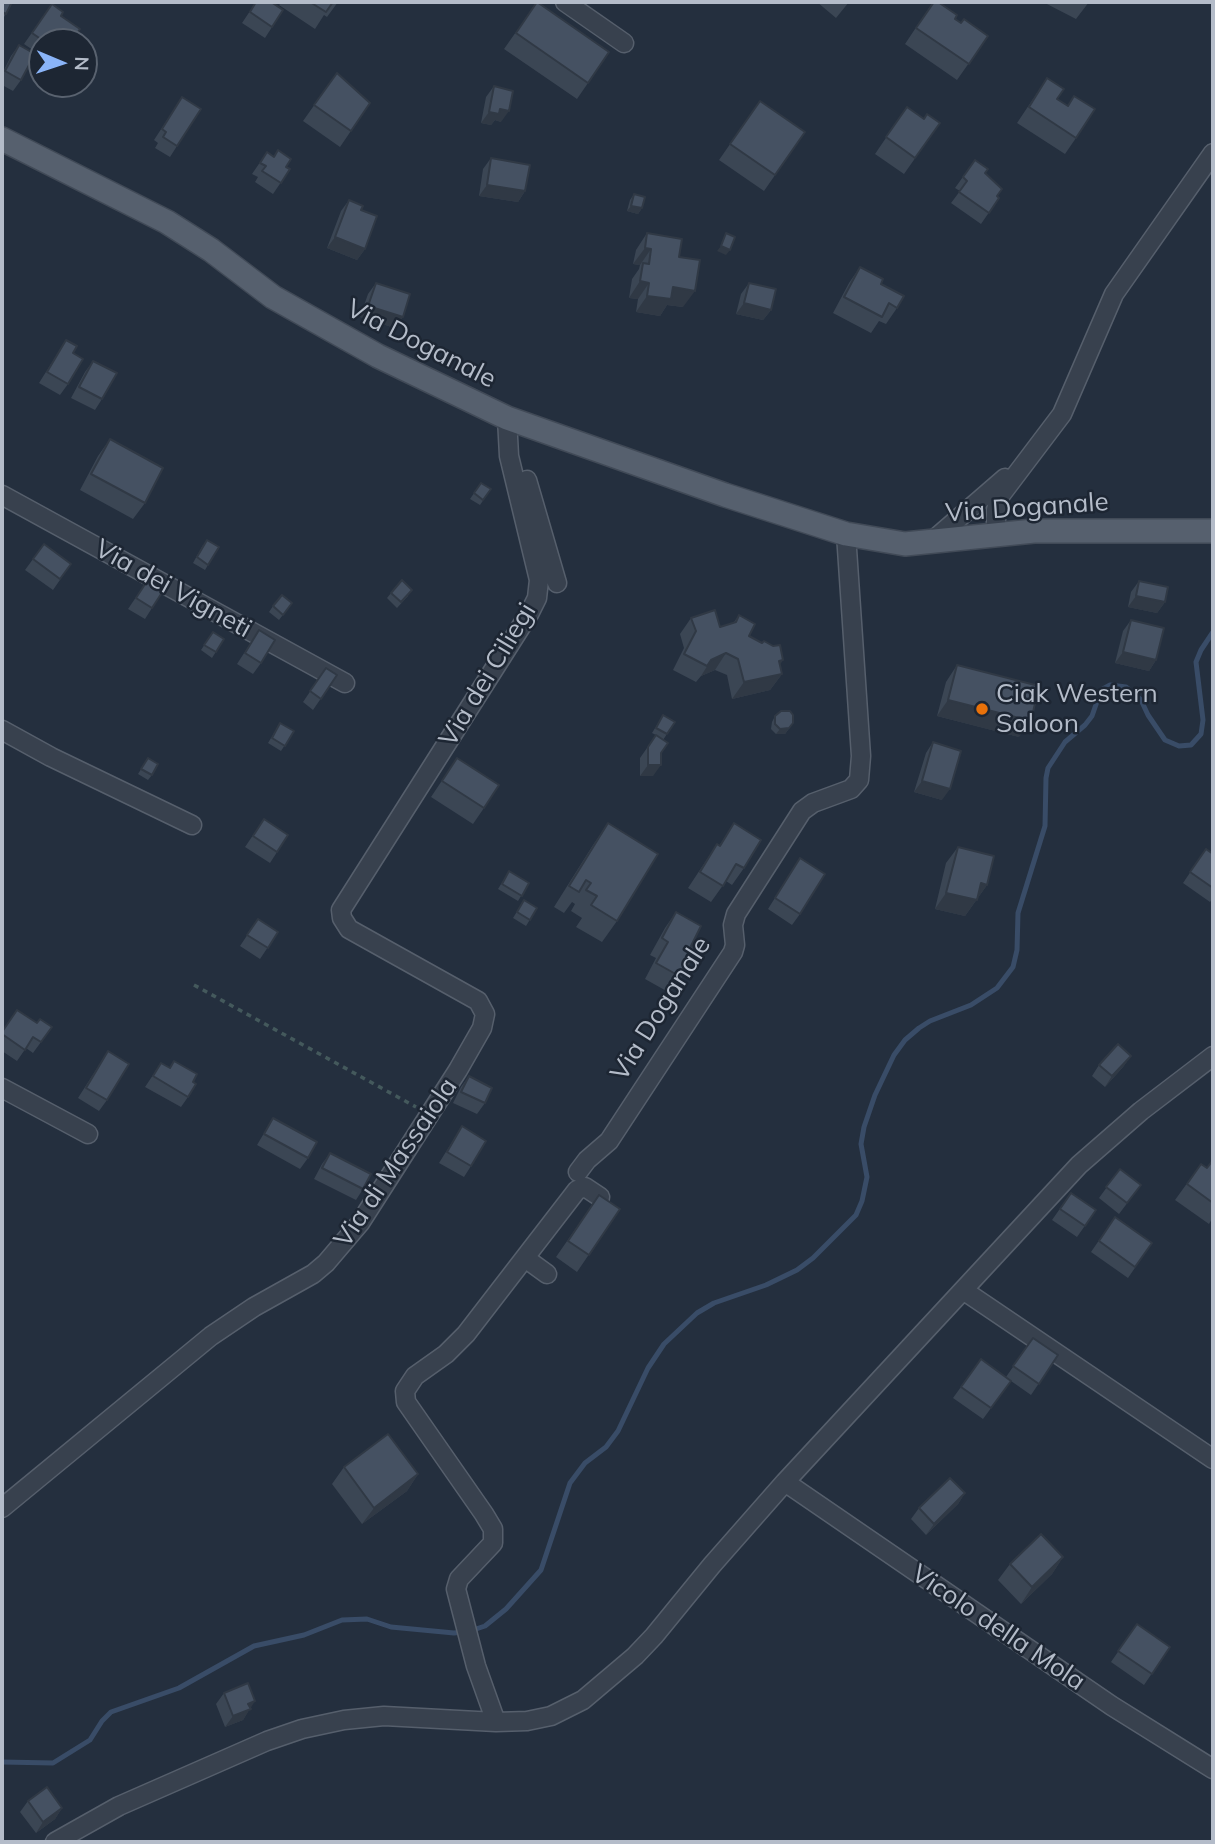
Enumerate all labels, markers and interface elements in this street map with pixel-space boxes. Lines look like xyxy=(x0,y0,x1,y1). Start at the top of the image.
north arrow xyxy=(28,28,98,98)
text: N xyxy=(70,56,94,71)
street label: Via Doganale xyxy=(341,293,501,395)
street label: Via Doganale xyxy=(944,487,1110,529)
street label: Via dei Vigneti xyxy=(89,533,257,645)
street label: Via dei Ciliegi xyxy=(433,598,543,752)
place label: Ciak Western Saloon xyxy=(996,678,1158,740)
marker: Ciak Western Saloon xyxy=(974,701,990,717)
street label: Via Doganale xyxy=(604,931,718,1087)
street label: Via di Massaiola xyxy=(328,1072,464,1254)
street label: Vicolo della Mola xyxy=(905,1558,1091,1698)

